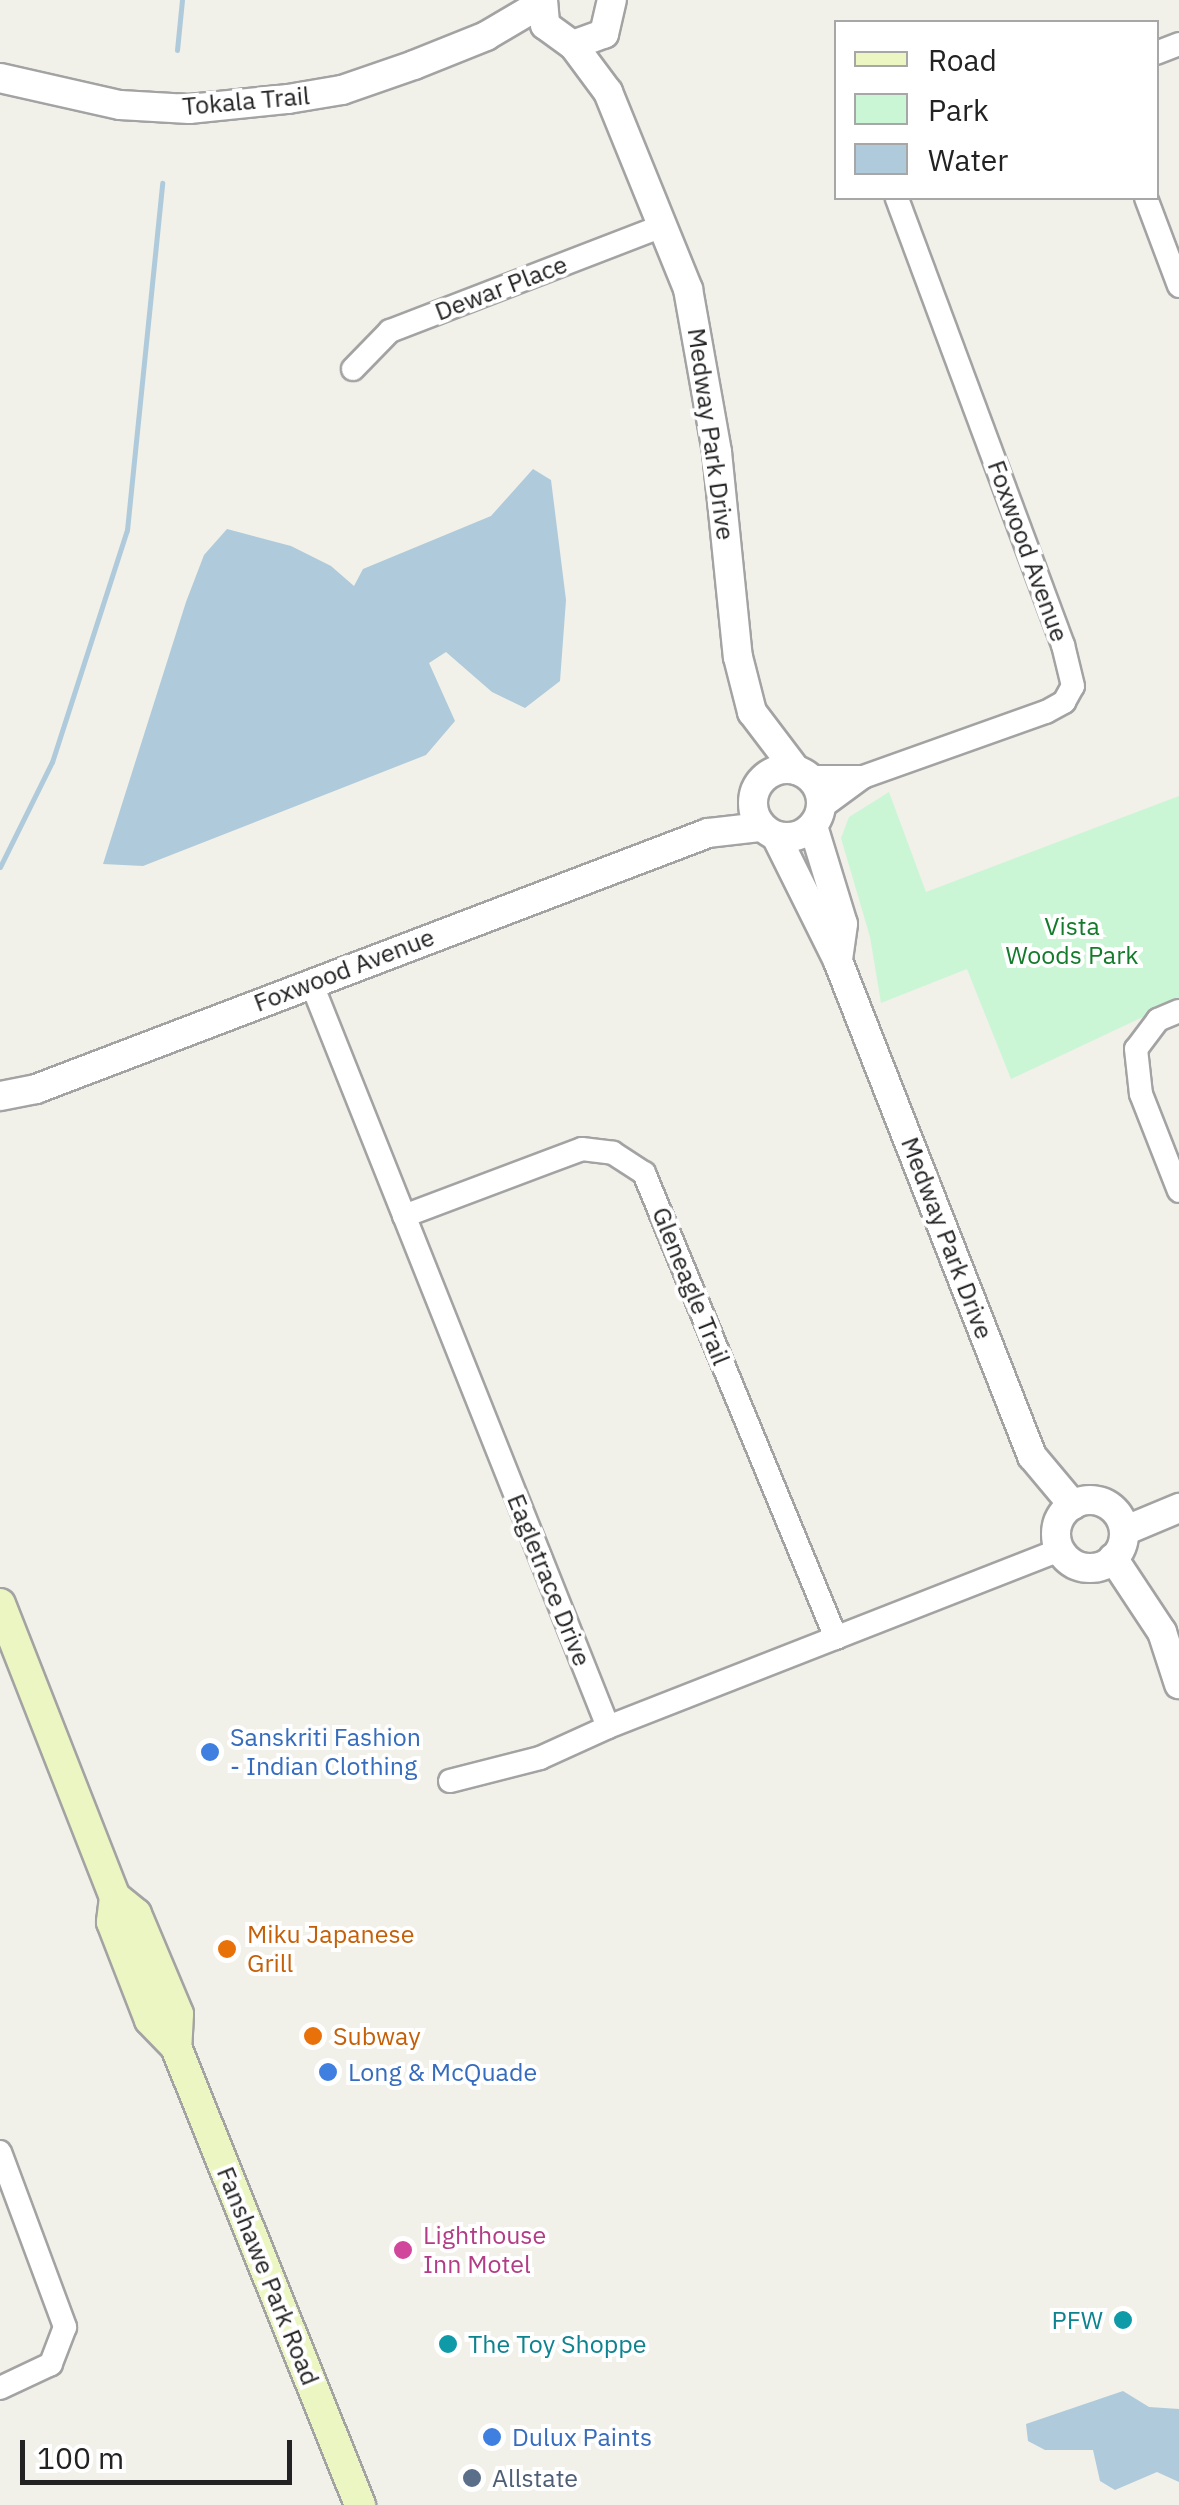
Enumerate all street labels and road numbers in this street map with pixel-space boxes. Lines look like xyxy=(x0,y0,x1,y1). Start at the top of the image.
street label: Tokala Trail xyxy=(181,80,311,122)
street label: Dewar Place xyxy=(431,249,571,327)
street label: Medway Park Drive xyxy=(681,326,741,542)
street label: Foxwood Avenue xyxy=(981,456,1075,646)
street label: Foxwood Avenue xyxy=(250,922,438,1018)
street label: Medway Park Drive xyxy=(895,1133,999,1343)
street label: Gleneagle Trail xyxy=(646,1203,736,1369)
street label: Eagletrace Drive xyxy=(501,1490,597,1670)
street label: Fanshawe Park Road xyxy=(210,2162,326,2390)

